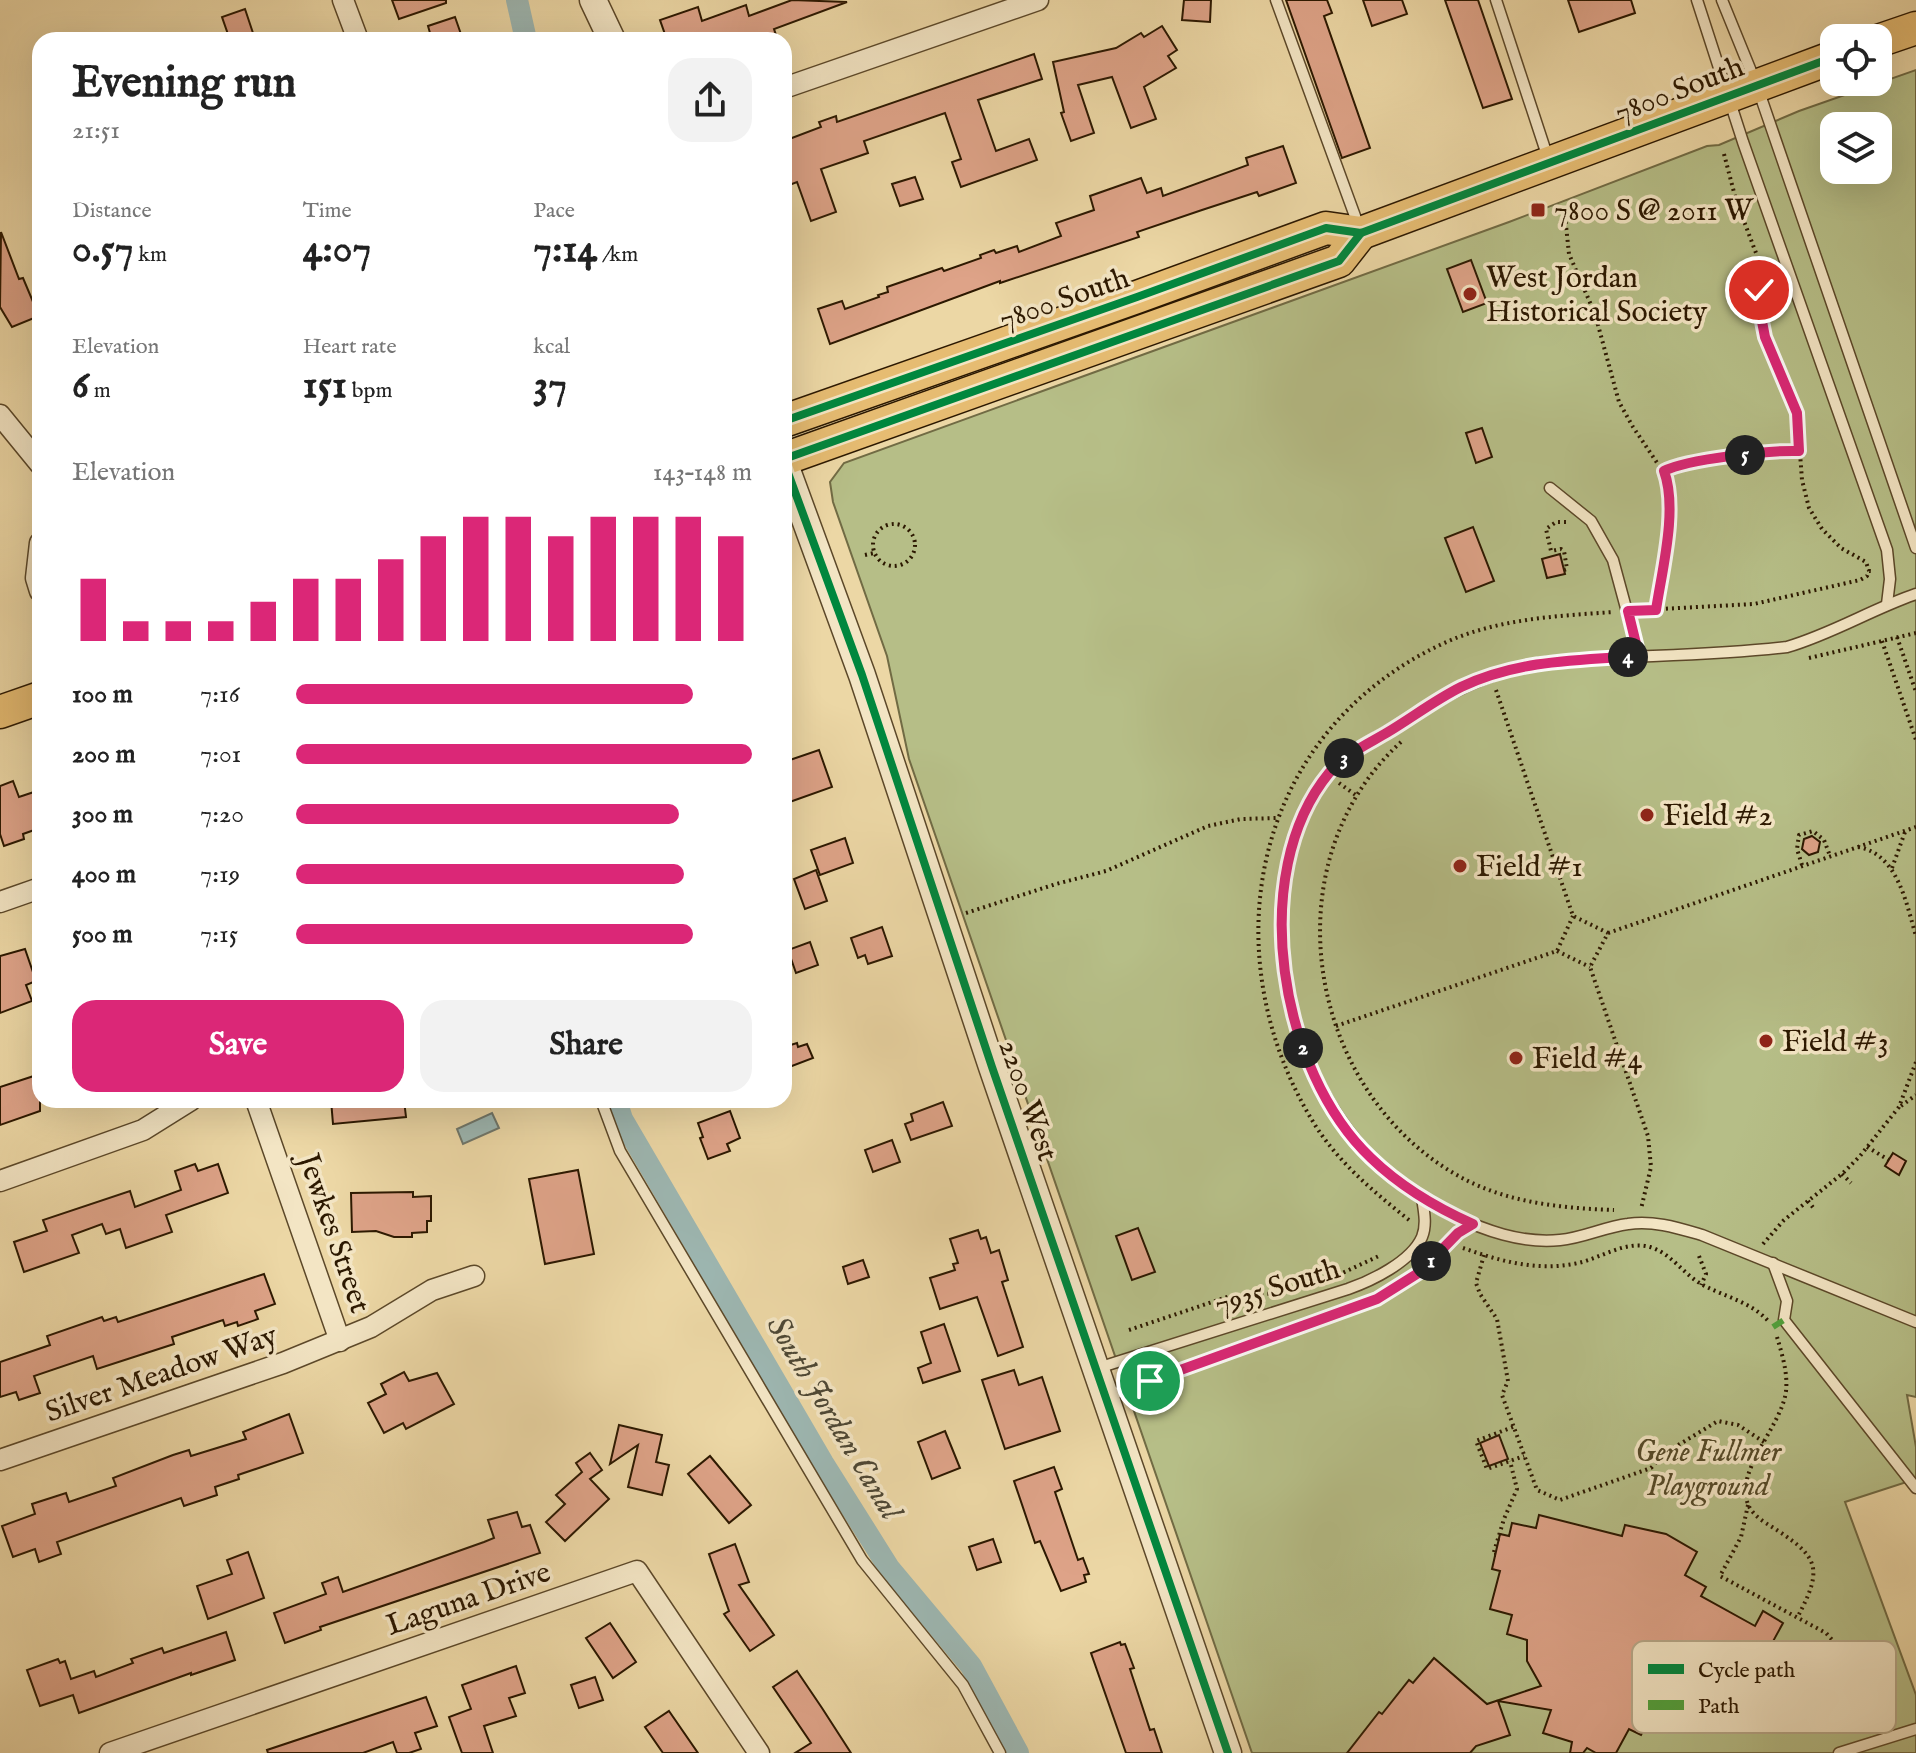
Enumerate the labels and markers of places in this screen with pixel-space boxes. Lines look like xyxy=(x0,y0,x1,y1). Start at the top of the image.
place label: 7800 S @ 2011 W xyxy=(1554,193,1754,231)
marker: 7800 S @ 2011 W xyxy=(1529,201,1547,219)
pin xyxy=(1725,256,1793,324)
place label: West Jordan Historical Society xyxy=(1486,260,1708,332)
marker: West Jordan Historical Society xyxy=(1461,285,1479,303)
pin: 5 xyxy=(1725,435,1765,475)
pin: 4 xyxy=(1608,637,1648,677)
pin: 3 xyxy=(1324,738,1364,778)
place label: Field #2 xyxy=(1663,798,1773,836)
marker: Field #2 xyxy=(1638,806,1656,824)
place label: Field #1 xyxy=(1476,849,1583,887)
marker: Field #1 xyxy=(1451,857,1469,875)
place label: Field #3 xyxy=(1782,1024,1889,1062)
pin: 2 xyxy=(1283,1028,1323,1068)
marker: Field #3 xyxy=(1757,1032,1775,1050)
place label: Field #4 xyxy=(1532,1041,1642,1079)
marker: Field #4 xyxy=(1507,1049,1525,1067)
pin: 1 xyxy=(1411,1241,1451,1281)
pin xyxy=(1116,1347,1184,1415)

